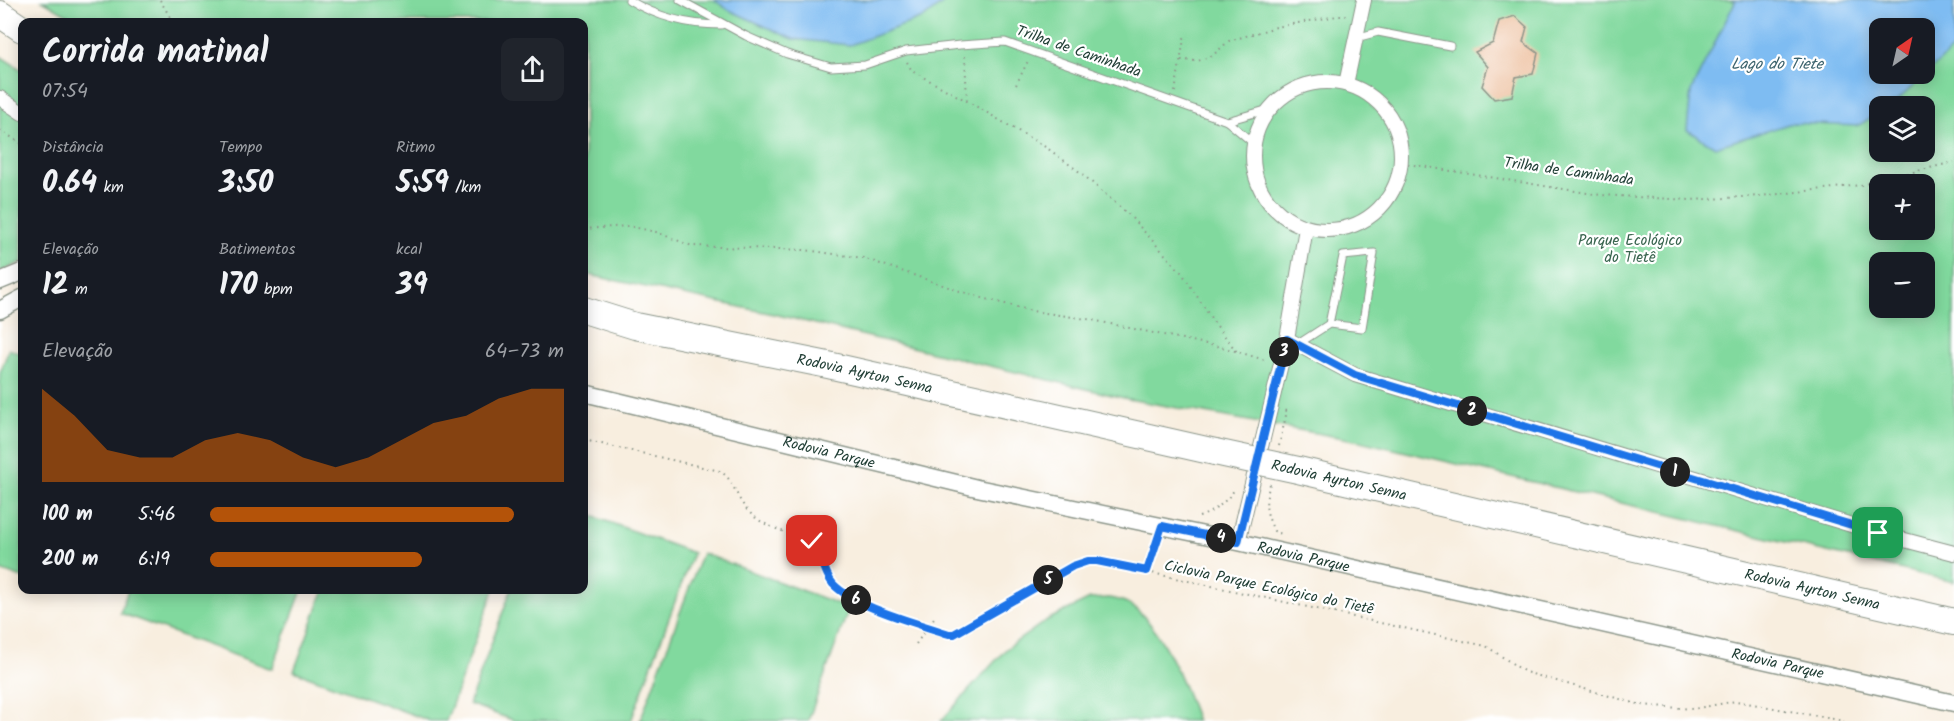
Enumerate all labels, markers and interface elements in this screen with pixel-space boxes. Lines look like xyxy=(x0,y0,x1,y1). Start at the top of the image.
north arrow xyxy=(1869,18,1935,84)
map controls xyxy=(1869,18,1935,318)
street label: Trilha de Caminhada xyxy=(1013,19,1144,85)
text: Corrida matinal xyxy=(42,27,268,80)
button: share xyxy=(501,38,564,101)
water label: Lago do Tiete xyxy=(1731,52,1825,77)
text: 07:54 xyxy=(42,76,88,108)
button: layers xyxy=(1869,96,1935,162)
text: Distância xyxy=(42,135,104,160)
text: Tempo xyxy=(219,135,262,160)
text: Ritmo xyxy=(396,135,435,160)
street label: Trilha de Caminhada xyxy=(1502,151,1635,193)
text: 0.64 xyxy=(42,160,97,208)
text: 3:50 xyxy=(219,160,273,208)
text: 5:59 xyxy=(396,160,449,208)
button: + xyxy=(1869,174,1935,240)
text: km xyxy=(97,175,124,200)
text: /km xyxy=(449,175,481,200)
park label: Parque Ecológico do Tietê xyxy=(1578,229,1682,270)
text: Elevação xyxy=(42,237,99,262)
text: Batimentos xyxy=(219,237,295,262)
text: kcal xyxy=(396,237,422,262)
button: − xyxy=(1869,252,1935,318)
text: 12 xyxy=(42,262,69,310)
text: 170 xyxy=(219,262,258,310)
text: 39 xyxy=(396,262,428,310)
text: m xyxy=(69,277,88,302)
text: bpm xyxy=(258,277,293,302)
text: Elevação xyxy=(42,336,113,368)
text: 64–73 m xyxy=(485,336,564,368)
pin: 3 xyxy=(1269,337,1299,367)
text: 3 xyxy=(1280,339,1288,364)
street label: Rodovia Ayrton Senna xyxy=(795,348,935,401)
pin: 2 xyxy=(1457,396,1487,426)
text: 2 xyxy=(1467,398,1477,423)
street label: Rodovia Parque xyxy=(780,430,878,476)
street label: Rodovia Ayrton Senna xyxy=(1269,454,1409,508)
pin: 1 xyxy=(1660,457,1690,487)
text: 1 xyxy=(1673,459,1677,484)
text: 100 m xyxy=(42,499,93,531)
text: 5:46 xyxy=(138,499,176,531)
pin xyxy=(1852,507,1903,558)
pin xyxy=(786,515,837,566)
icon: arrive xyxy=(1861,516,1894,549)
pin: 4 xyxy=(1206,523,1236,553)
icon: check xyxy=(795,524,828,557)
text: 4 xyxy=(1217,525,1225,550)
street label: Rodovia Parque xyxy=(1255,536,1352,580)
text: 200 m xyxy=(42,544,98,576)
text: 6:19 xyxy=(138,544,170,576)
street label: Ciclovia Parque Ecológico do Tietê xyxy=(1162,554,1376,622)
street label: Rodovia Ayrton Senna xyxy=(1742,563,1882,617)
pin: 5 xyxy=(1033,565,1063,595)
text: 5 xyxy=(1044,567,1052,592)
pin: 6 xyxy=(841,585,871,615)
text: 6 xyxy=(852,587,860,612)
street label: Rodovia Parque xyxy=(1729,642,1826,686)

